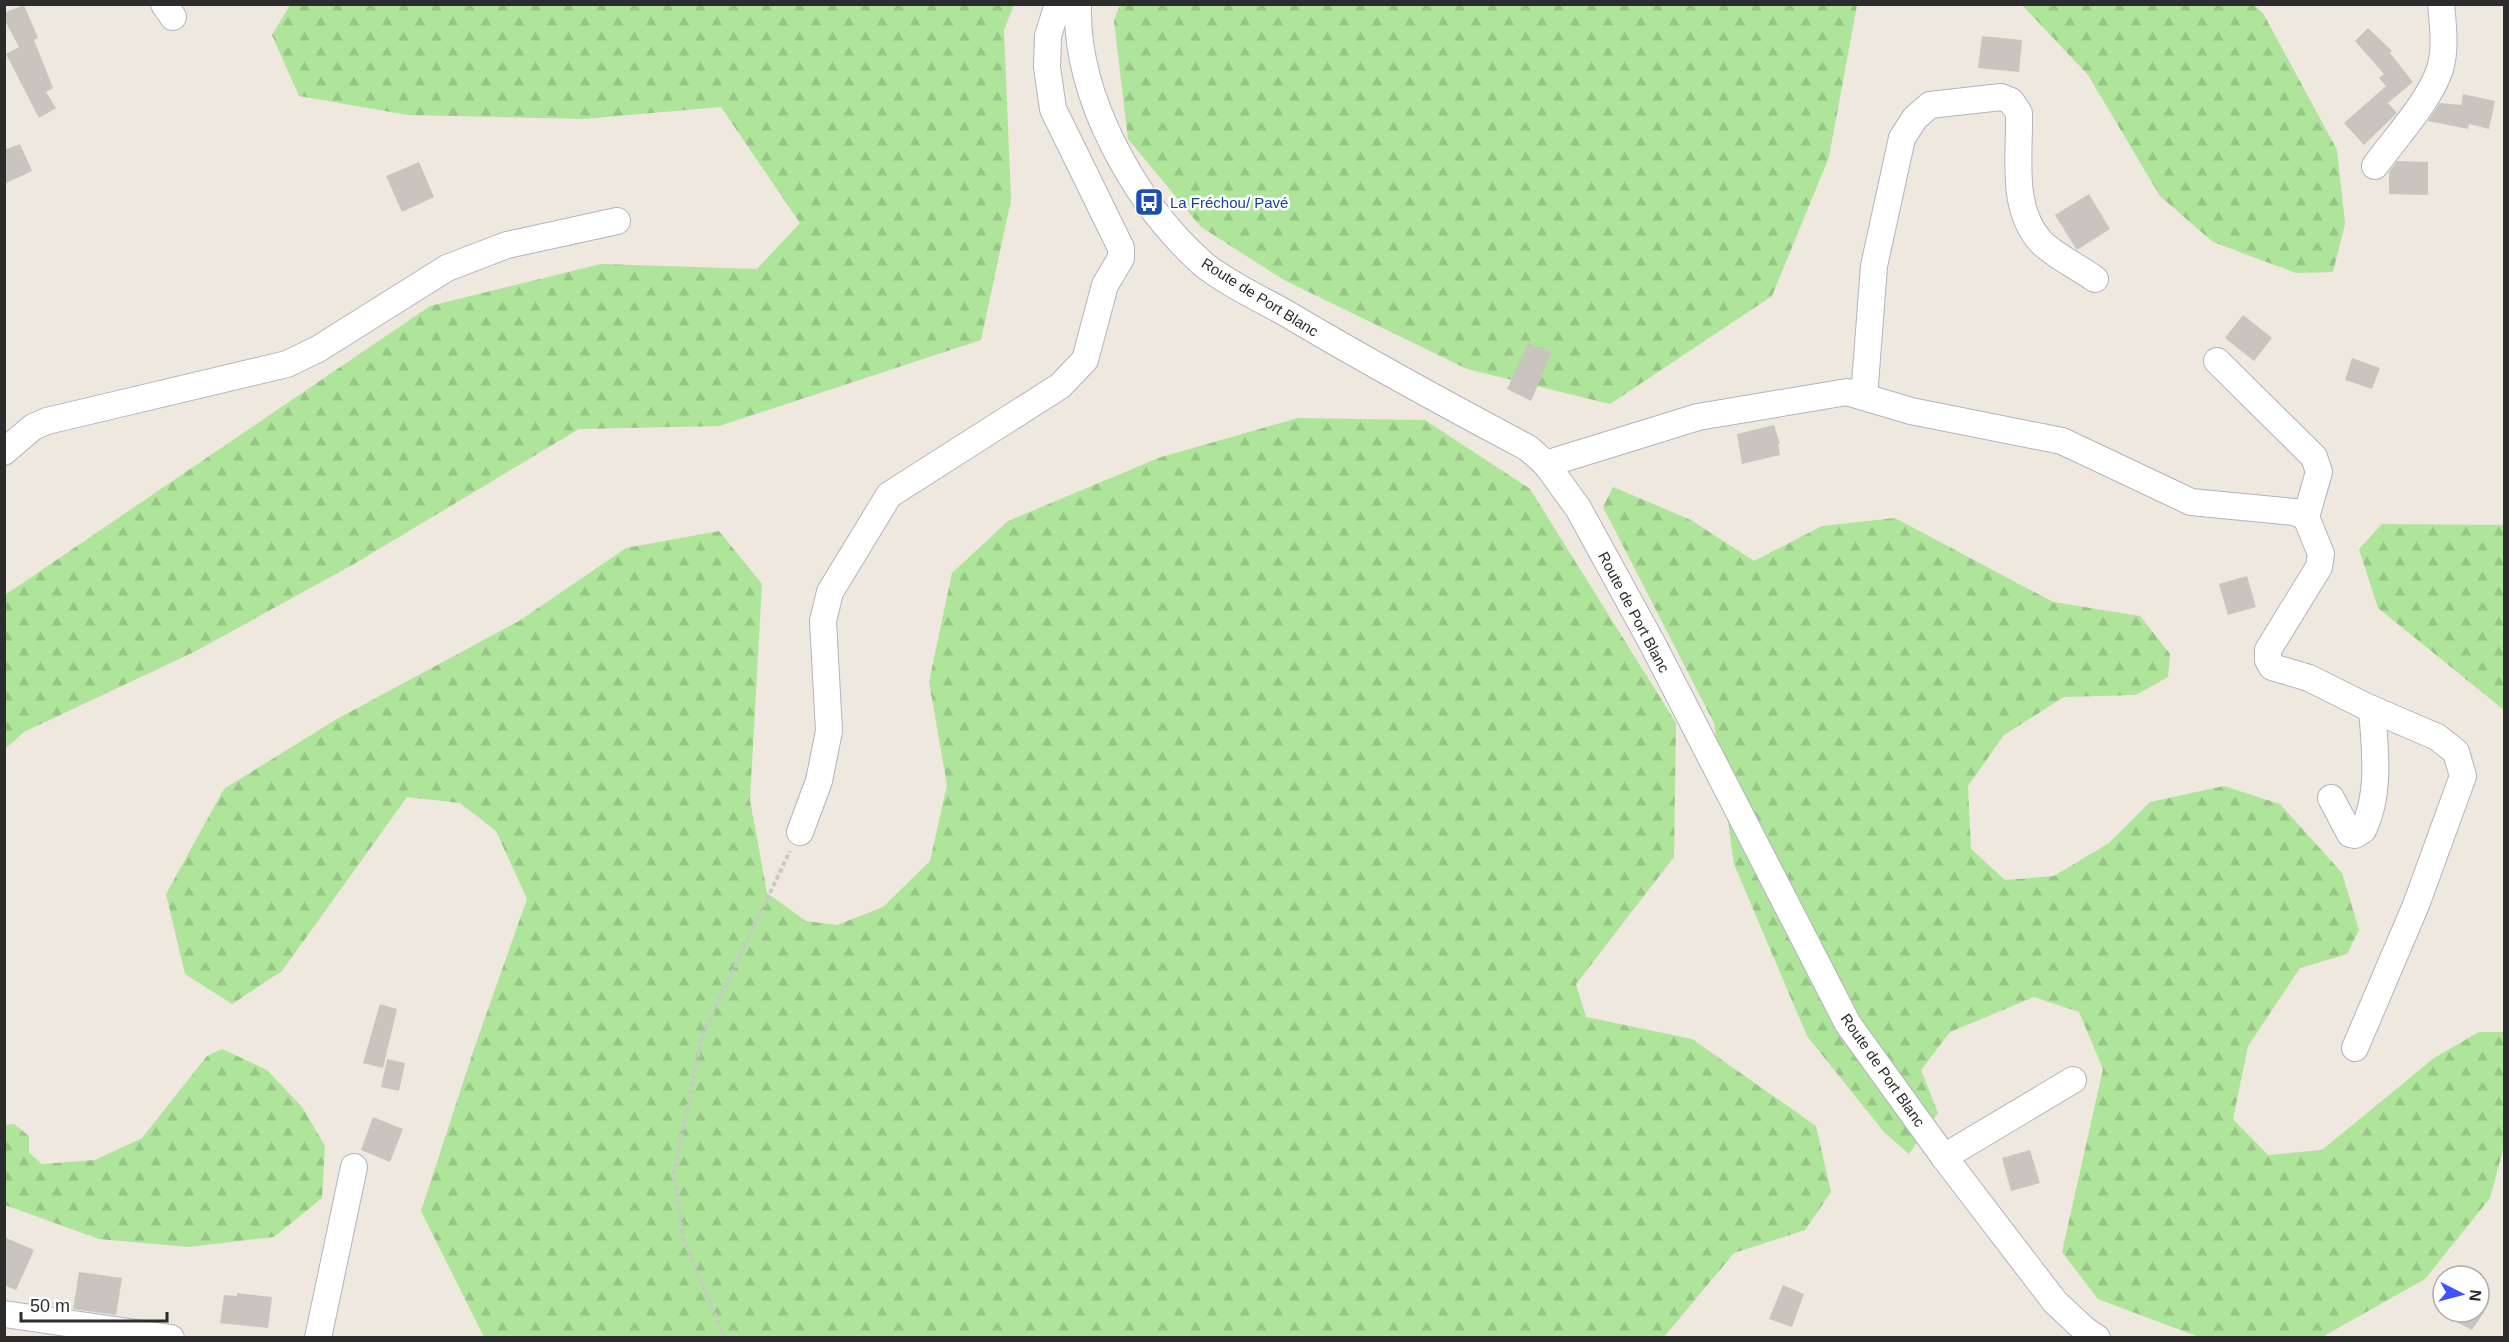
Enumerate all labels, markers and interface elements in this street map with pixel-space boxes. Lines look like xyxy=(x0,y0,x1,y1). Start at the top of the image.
bus stop icon: La Fréchou/ Pavé xyxy=(1133,186,1165,218)
place label: La Fréchou/ Pavé xyxy=(1170,194,1288,211)
street label: Route de Port Blanc xyxy=(1199,254,1322,340)
street label: Route de Port Blanc xyxy=(1595,549,1673,676)
street label: Route de Port Blanc xyxy=(1838,1010,1929,1130)
north arrow xyxy=(2431,1264,2491,1324)
scale bar xyxy=(21,1285,166,1323)
text: N xyxy=(2466,1289,2484,1302)
text: 50 m xyxy=(30,1296,70,1316)

